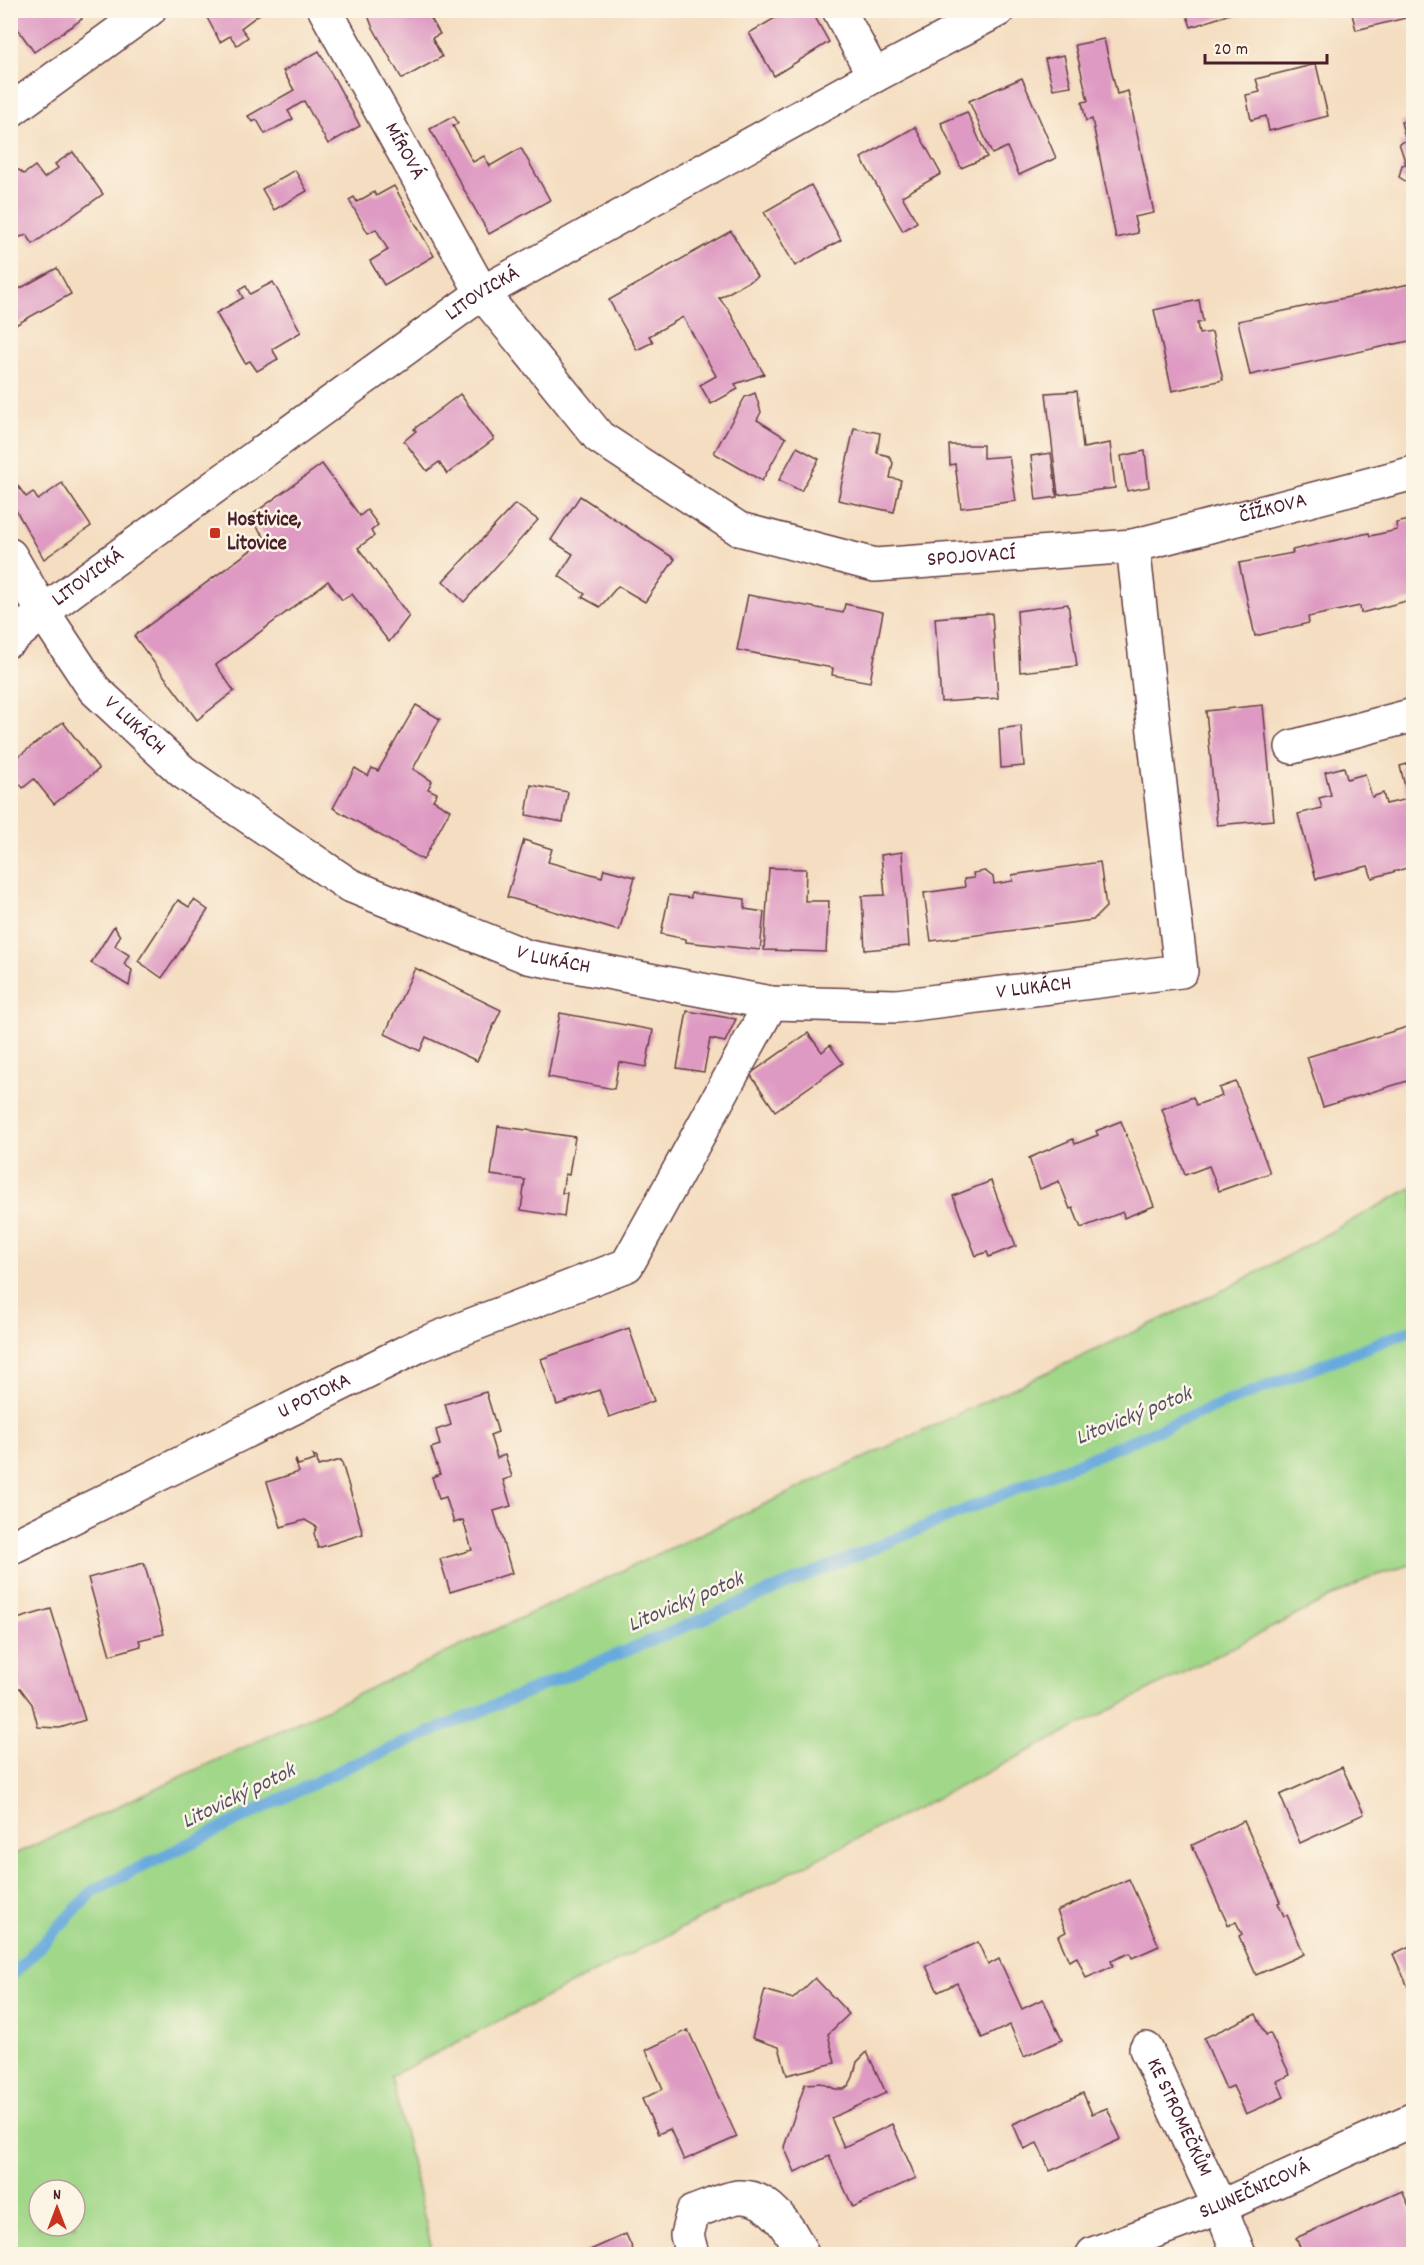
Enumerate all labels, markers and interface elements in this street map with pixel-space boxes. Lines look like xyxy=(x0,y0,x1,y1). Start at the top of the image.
scale bar xyxy=(1205,27,1326,65)
text: 20 m xyxy=(1214,38,1248,63)
street label: MÍROVÁ xyxy=(376,118,432,186)
street label: LITOVICKÁ xyxy=(440,260,526,330)
street label: ČÍŽKOVA xyxy=(1236,486,1310,533)
place label: Hostivice, Litovice xyxy=(227,506,302,560)
marker: Hostivice, Litovice xyxy=(208,526,222,540)
street label: SPOJOVACÍ xyxy=(926,540,1018,576)
street label: LITOVICKÁ xyxy=(46,542,131,615)
street label: V LUKÁCH xyxy=(96,690,172,763)
street label: V LUKÁCH xyxy=(511,938,593,983)
street label: V LUKÁCH xyxy=(995,970,1073,1009)
street label: U POTOKA xyxy=(273,1366,356,1428)
water label: Litovický potok xyxy=(1071,1379,1199,1454)
water label: Litovický potok xyxy=(623,1564,750,1641)
water label: Litovický potok xyxy=(177,1755,303,1838)
street label: KE STROMEČKŮM xyxy=(1138,2054,1219,2182)
street label: SLUNEČNICOVÁ xyxy=(1195,2153,1315,2228)
north arrow xyxy=(27,2178,87,2238)
text: N xyxy=(53,2184,61,2207)

